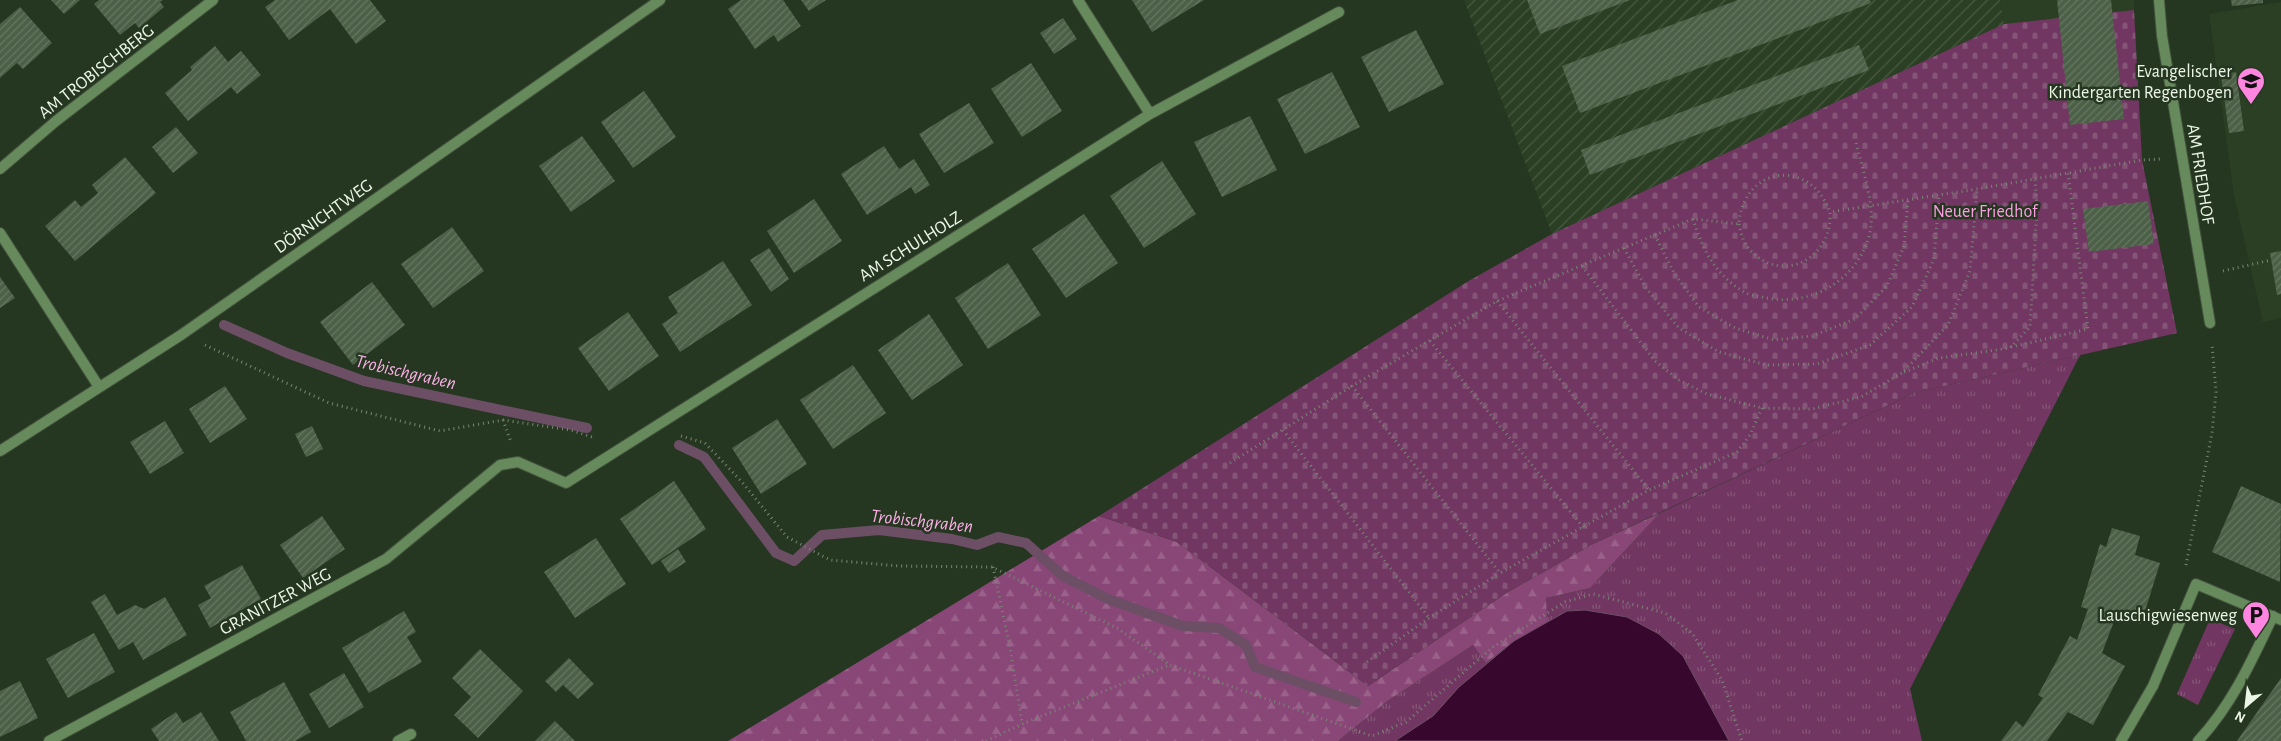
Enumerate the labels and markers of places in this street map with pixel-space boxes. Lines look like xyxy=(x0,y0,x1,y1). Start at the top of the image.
place label: Evangelischer Kindergarten Regenbogen xyxy=(2048,63,2232,102)
school or university icon: Evangelischer Kindergarten Regenbogen xyxy=(2236,66,2266,105)
parking icon: Lauschigwiesenweg xyxy=(2241,600,2271,639)
place label: Lauschigwiesenweg xyxy=(2098,607,2237,625)

